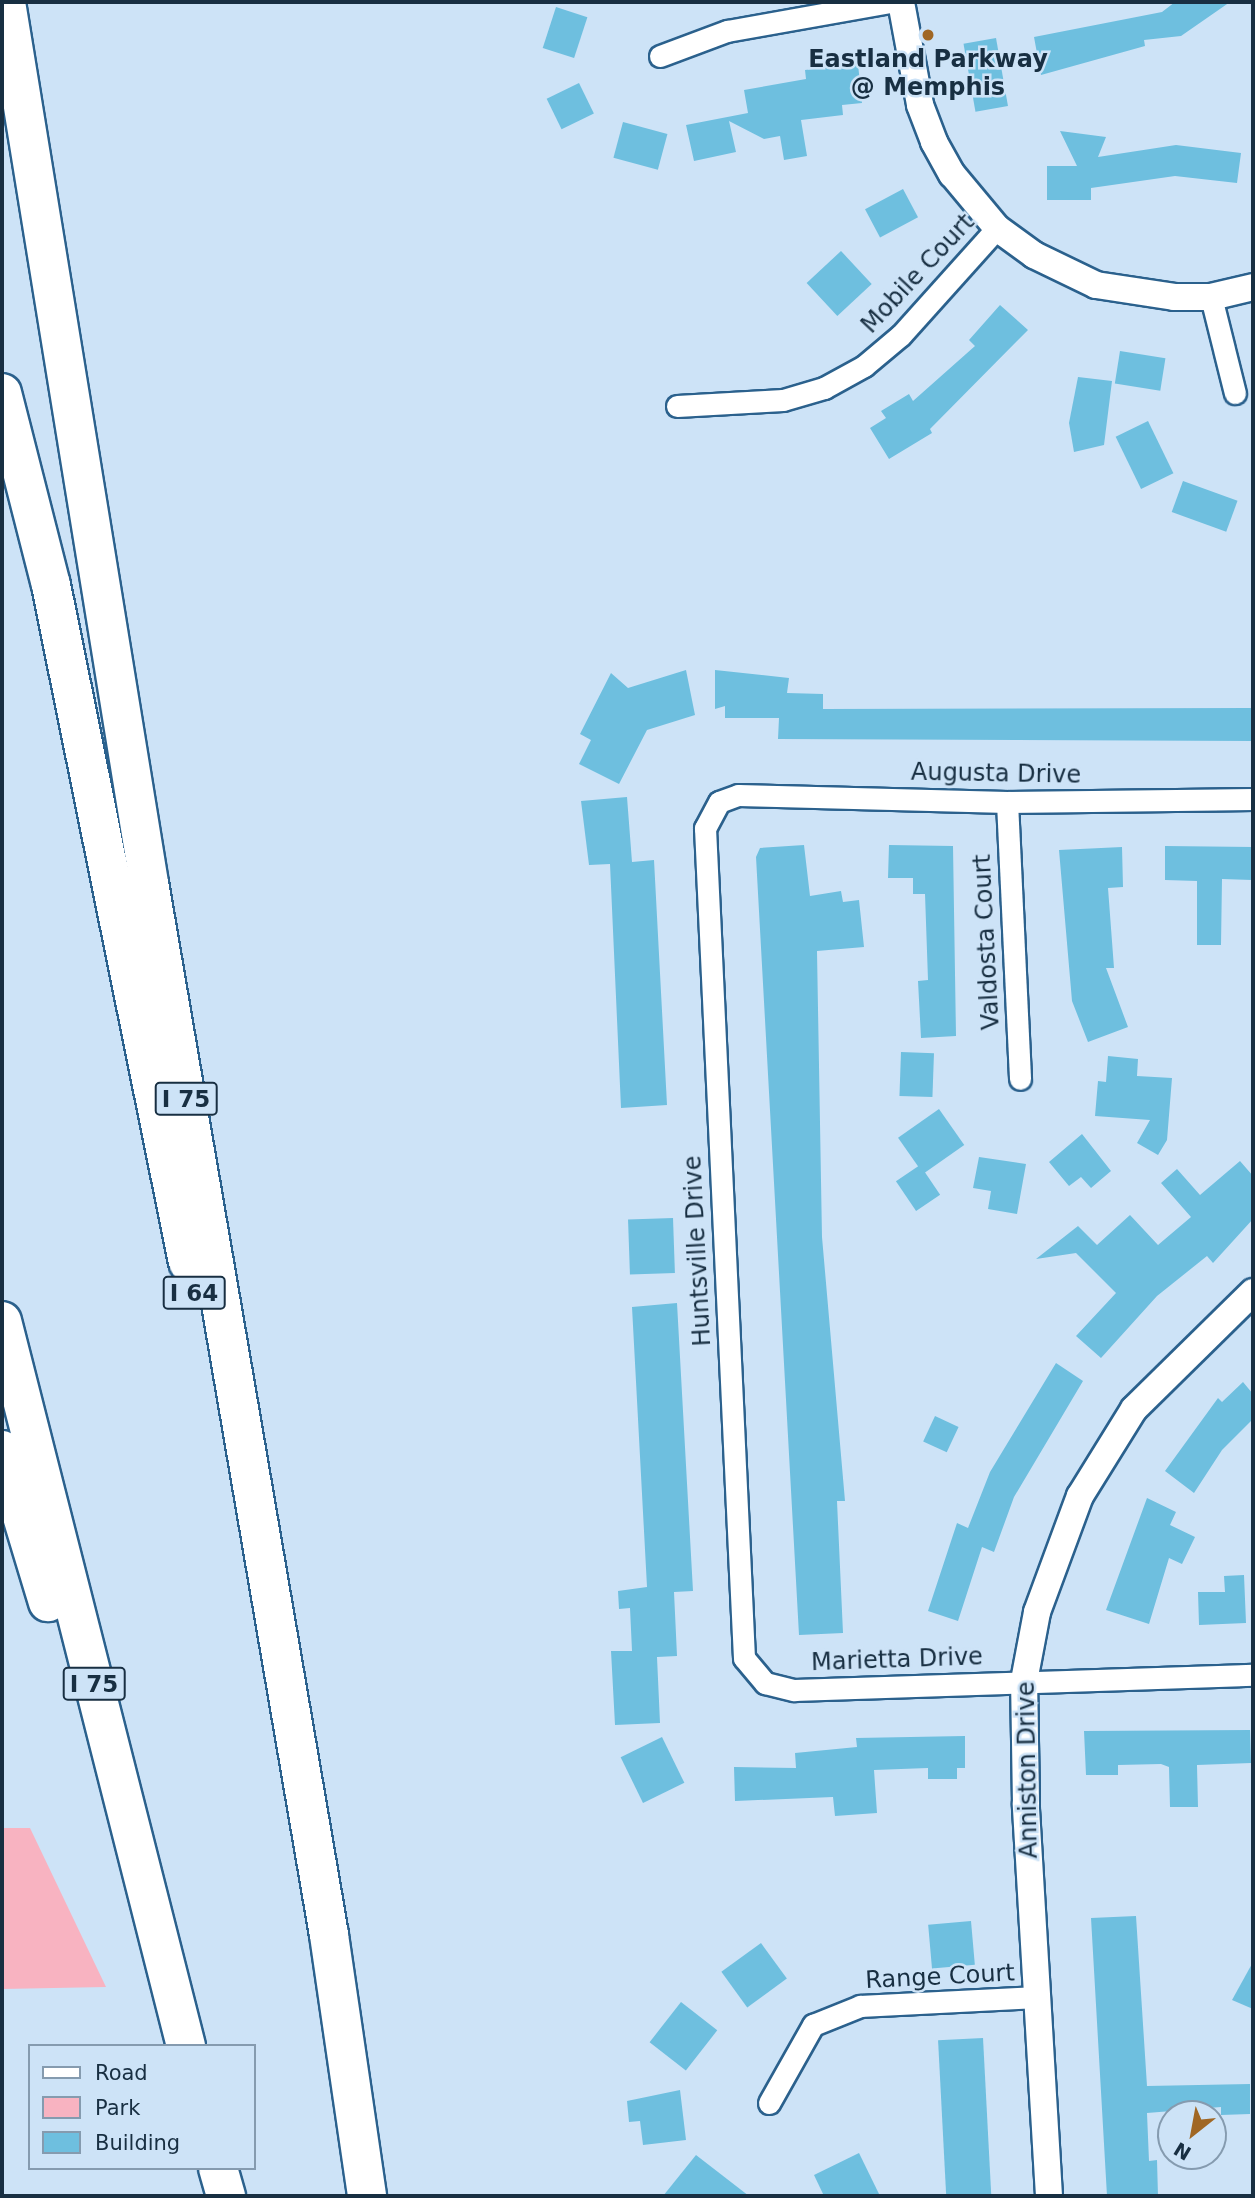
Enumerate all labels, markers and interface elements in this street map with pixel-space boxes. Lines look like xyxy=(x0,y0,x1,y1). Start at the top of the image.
marker: Eastland Parkway @ Memphis xyxy=(920,27,936,43)
place label: Eastland Parkway @ Memphis xyxy=(808,46,1048,102)
street label: Mobile Court xyxy=(856,208,980,340)
street label: Augusta Drive xyxy=(911,758,1081,790)
street label: Valdosta Court xyxy=(968,853,1006,1031)
road number: I 75 xyxy=(154,1080,218,1118)
street label: Huntsville Drive xyxy=(679,1155,717,1347)
road number: I 64 xyxy=(162,1274,226,1312)
street label: Marietta Drive xyxy=(811,1643,983,1677)
road number: I 75 xyxy=(62,1665,126,1704)
street label: Anniston Drive xyxy=(1012,1681,1044,1859)
street label: Range Court xyxy=(865,1959,1015,1995)
legend xyxy=(28,2044,256,2170)
text: Road xyxy=(95,2061,148,2085)
text: Park xyxy=(95,2096,140,2120)
north arrow xyxy=(1157,2100,1227,2170)
text: Building xyxy=(95,2131,180,2155)
text: N xyxy=(1170,2138,1195,2165)

